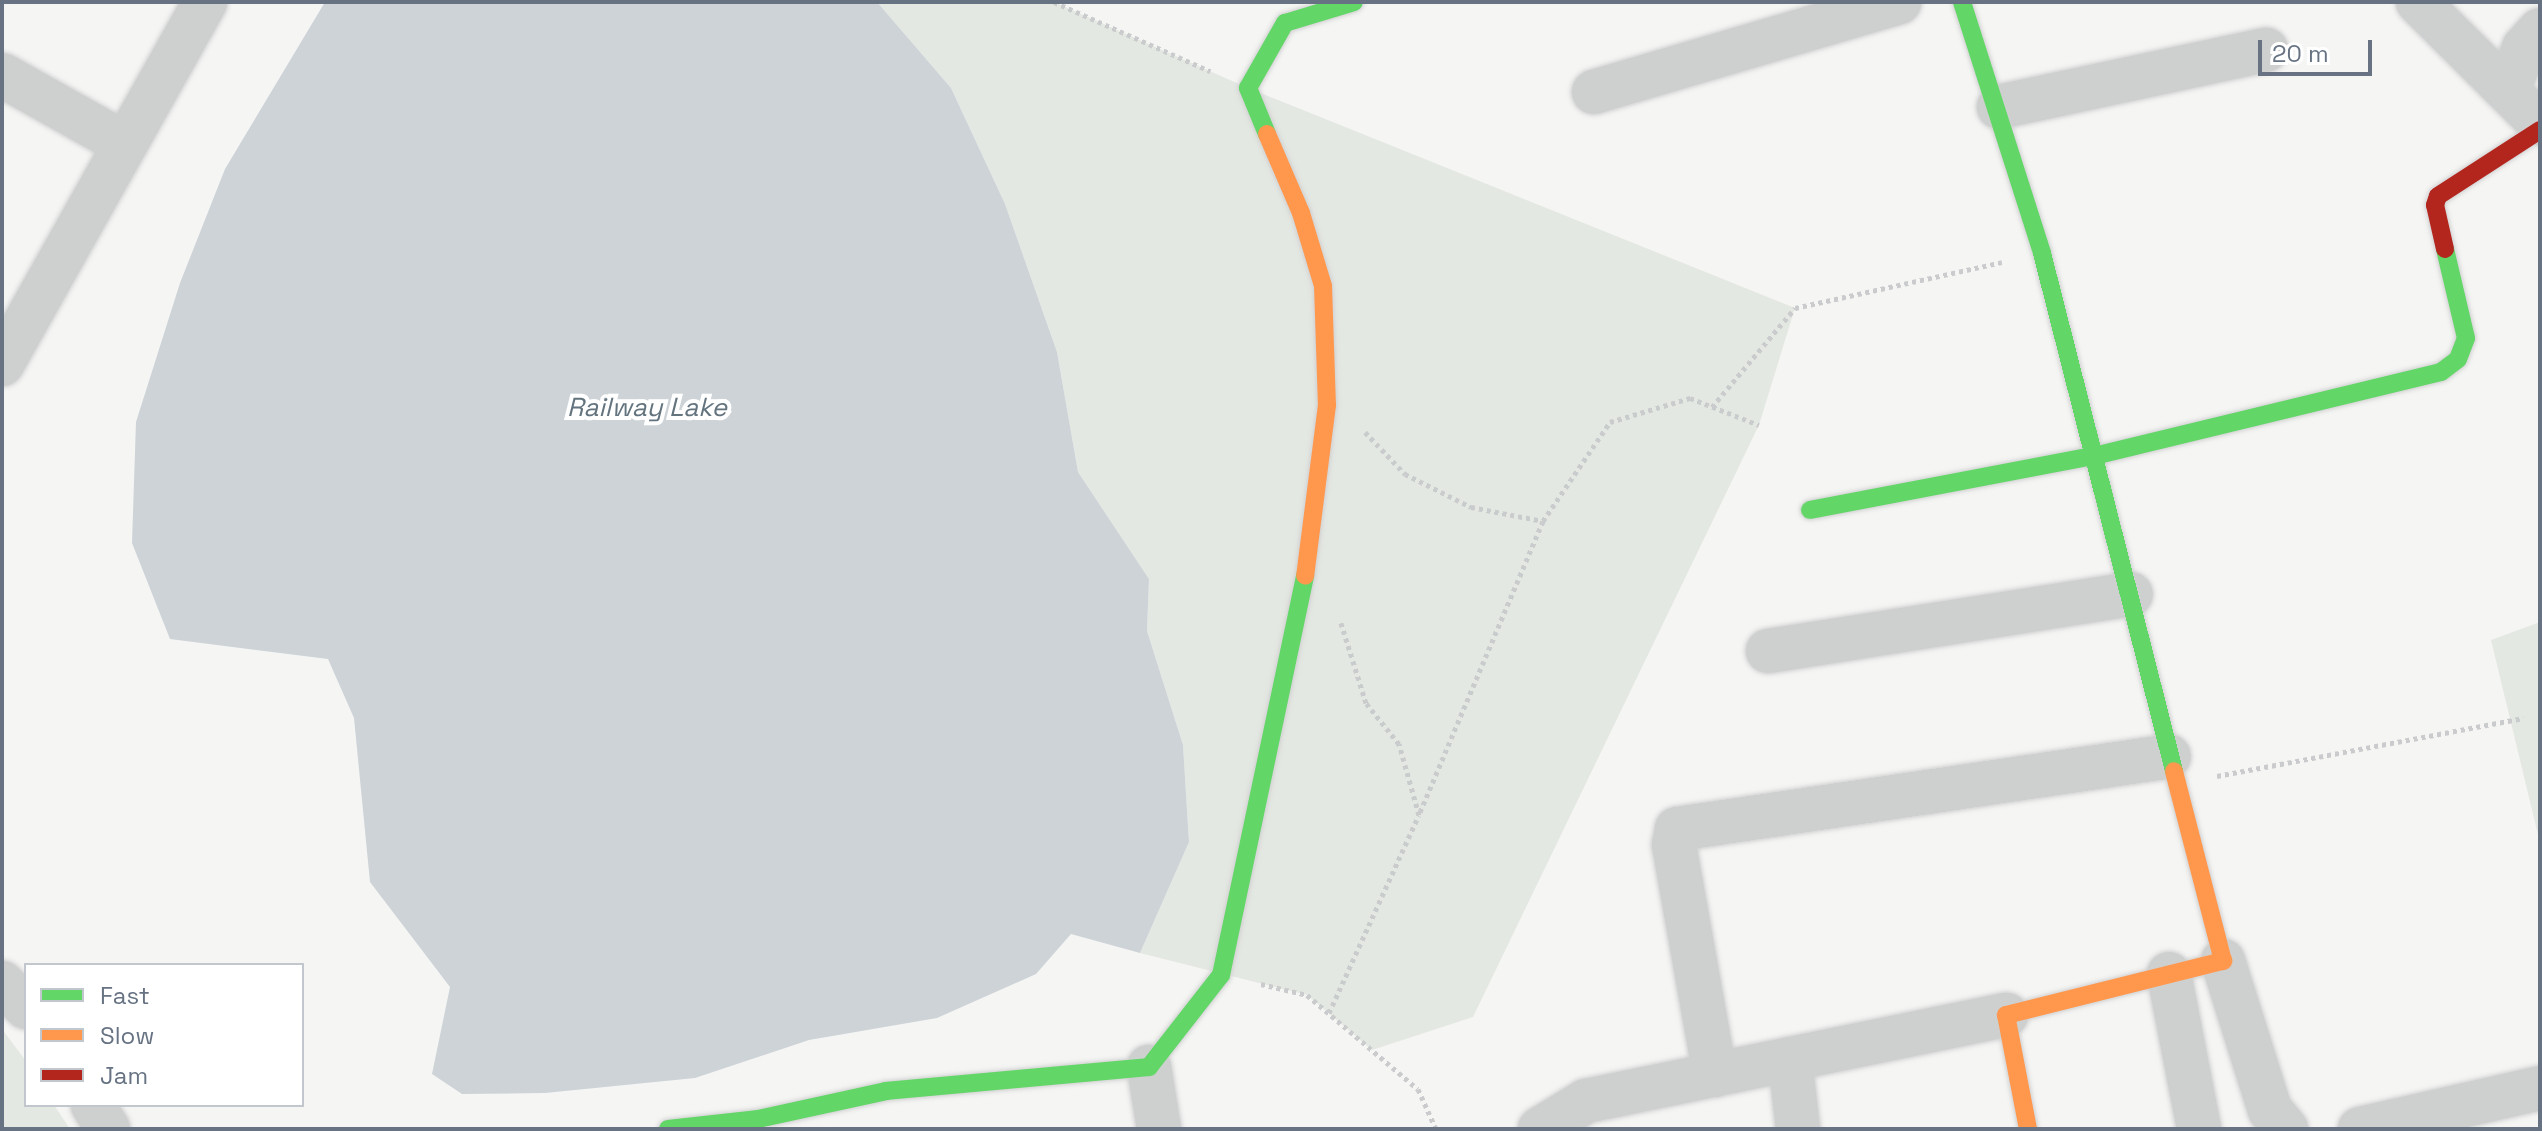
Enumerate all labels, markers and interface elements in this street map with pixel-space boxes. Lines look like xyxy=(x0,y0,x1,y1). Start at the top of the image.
scale bar xyxy=(2262,24,2376,74)
text: 20 m xyxy=(2272,38,2329,69)
water label: Railway Lake xyxy=(567,392,727,424)
legend xyxy=(24,963,304,1107)
text: Fast xyxy=(100,980,150,1011)
text: Slow xyxy=(100,1020,154,1051)
text: Jam xyxy=(100,1060,148,1091)

